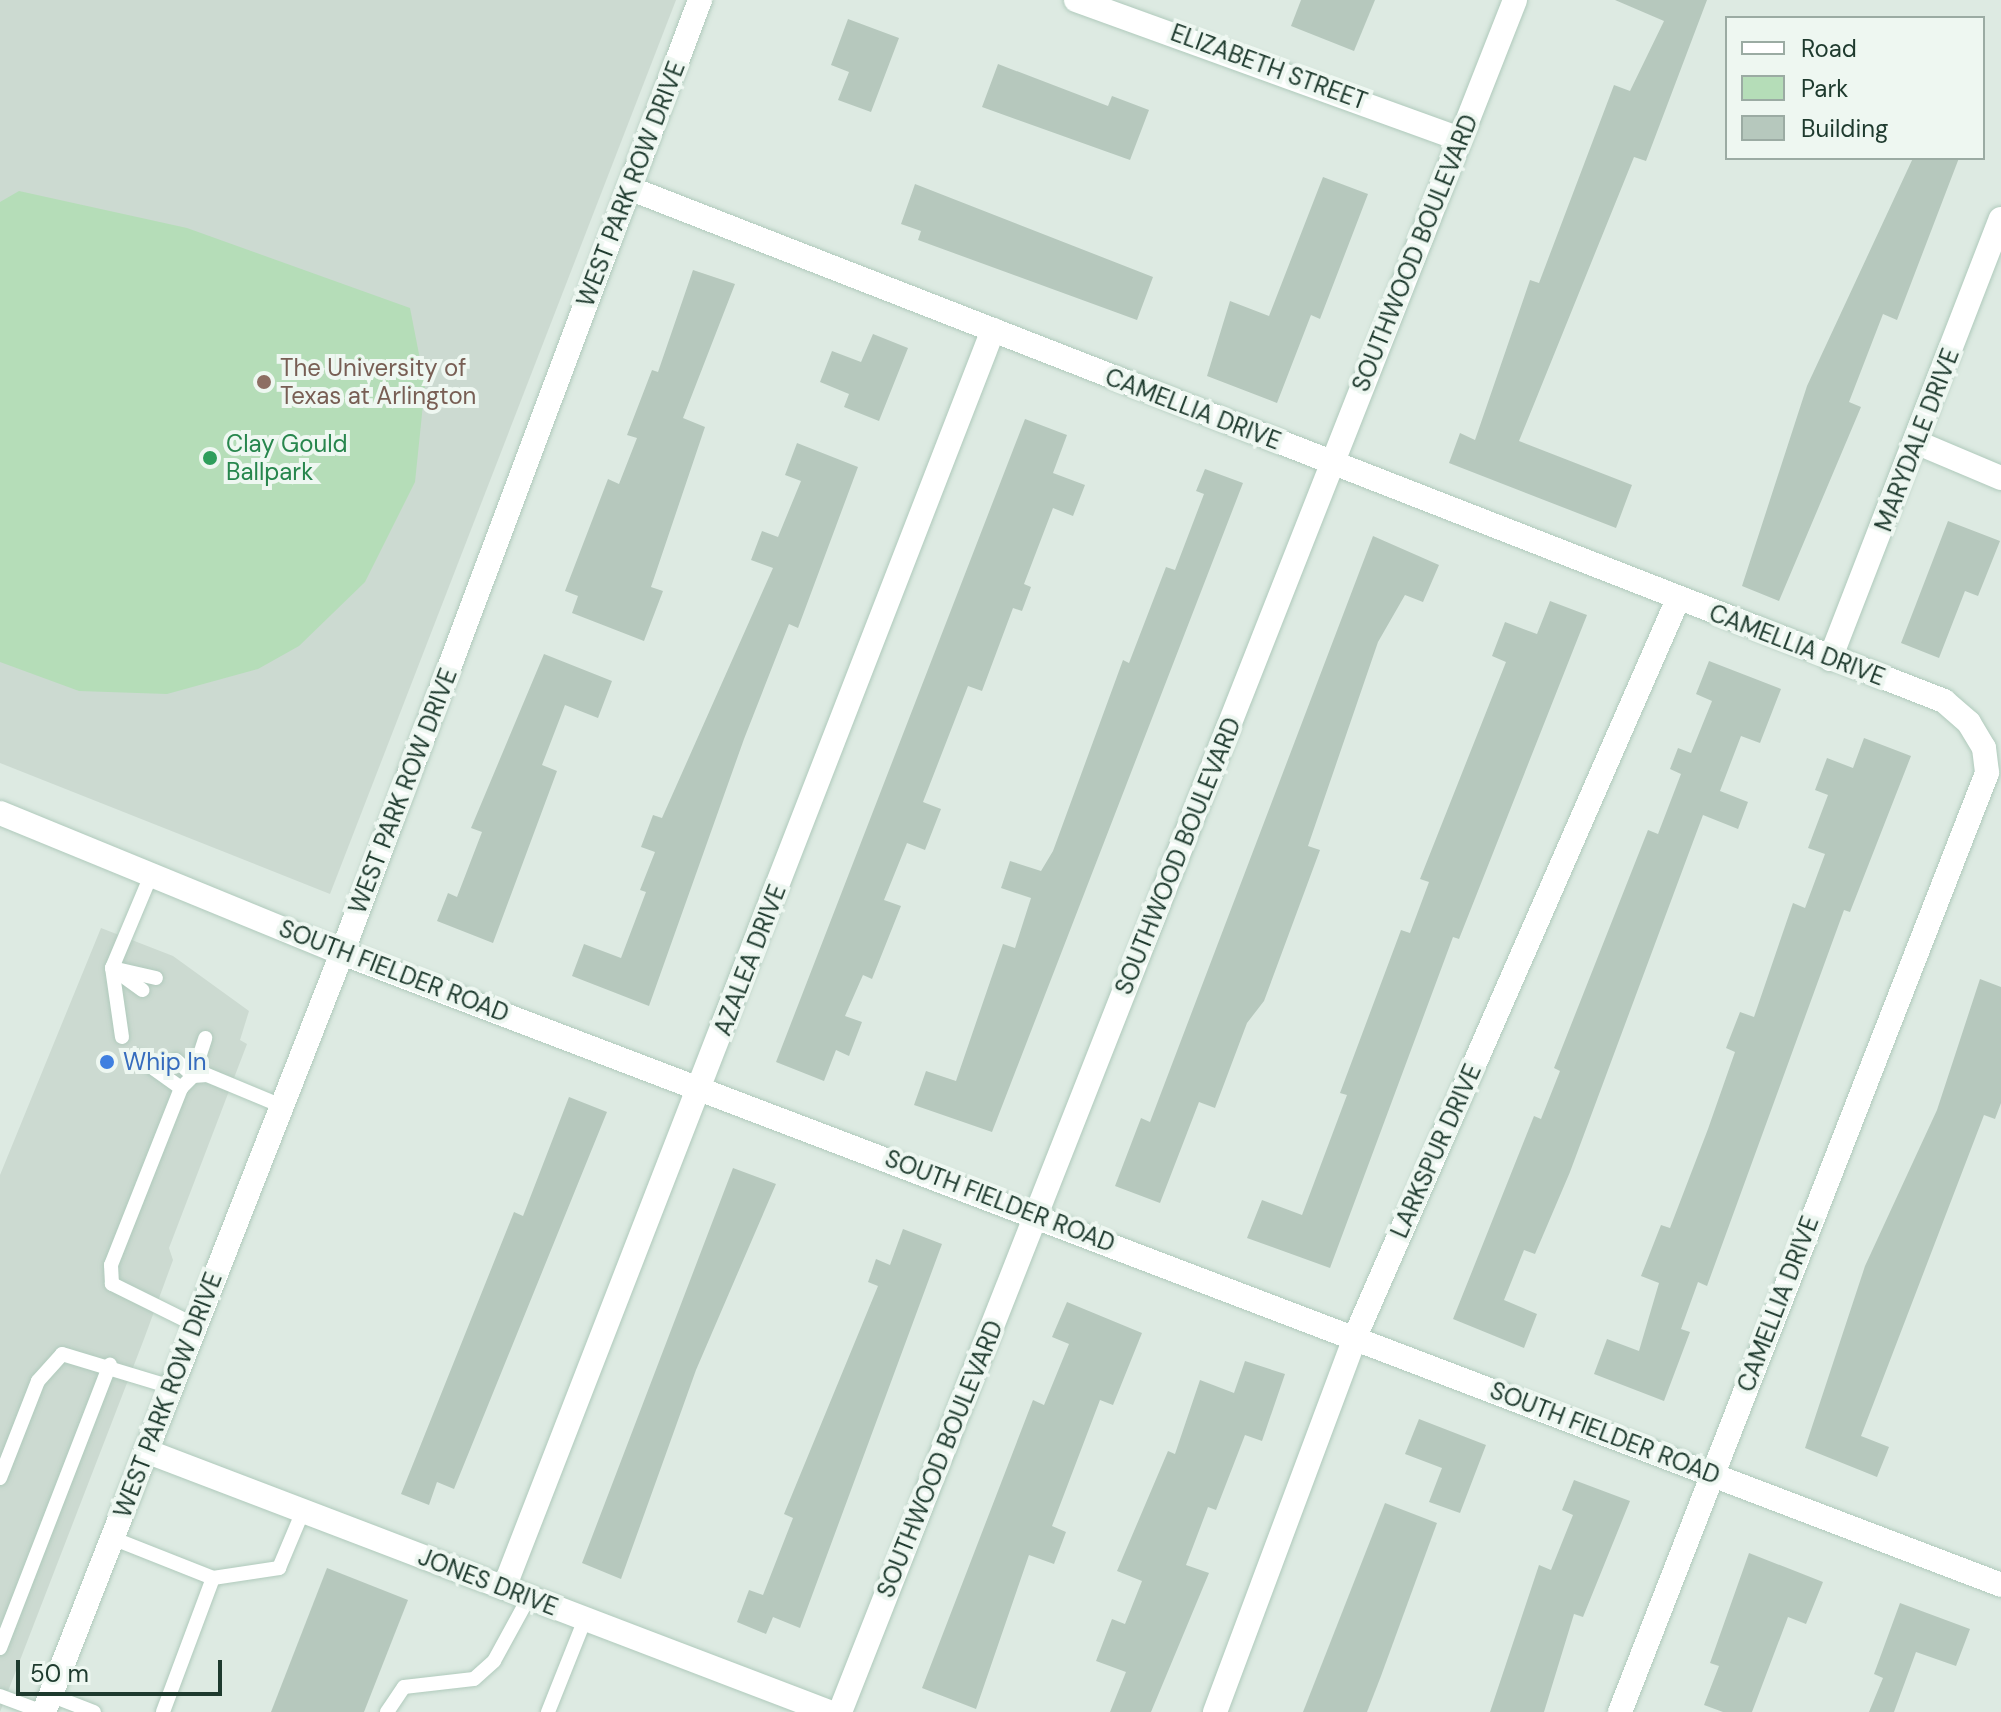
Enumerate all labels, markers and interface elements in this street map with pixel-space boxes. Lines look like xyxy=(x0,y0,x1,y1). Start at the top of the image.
legend xyxy=(1725,16,1985,160)
street label: ELIZABETH STREET xyxy=(1167,18,1371,116)
text: Road xyxy=(1801,33,1857,64)
street label: WEST PARK ROW DRIVE xyxy=(571,57,691,311)
text: Park xyxy=(1801,73,1848,104)
street label: SOUTHWOOD BOULEVARD xyxy=(1346,110,1484,396)
text: Building xyxy=(1801,113,1888,144)
street label: MARYDALE DRIVE xyxy=(1869,345,1965,535)
place label: The University of Texas at Arlington xyxy=(280,354,476,410)
street label: CAMELLIA DRIVE xyxy=(1101,362,1285,456)
marker: The University of Texas at Arlington xyxy=(255,373,273,391)
place label: Clay Gould Ballpark xyxy=(226,430,348,486)
marker: Clay Gould Ballpark xyxy=(201,449,219,467)
street label: CAMELLIA DRIVE xyxy=(1705,598,1889,692)
street label: WEST PARK ROW DRIVE xyxy=(343,664,463,918)
street label: SOUTHWOOD BOULEVARD xyxy=(1109,713,1247,999)
street label: AZALEA DRIVE xyxy=(708,880,792,1040)
street label: SOUTH FIELDER ROAD xyxy=(275,914,513,1028)
place label: Whip In xyxy=(123,1048,207,1076)
marker: Whip In xyxy=(98,1053,116,1071)
street label: LARKSPUR DRIVE xyxy=(1385,1060,1487,1242)
street label: SOUTH FIELDER ROAD xyxy=(881,1144,1119,1258)
street label: CAMELLIA DRIVE xyxy=(1731,1212,1825,1396)
street label: WEST PARK ROW DRIVE xyxy=(108,1268,228,1522)
street label: SOUTHWOOD BOULEVARD xyxy=(871,1316,1009,1602)
street label: SOUTH FIELDER ROAD xyxy=(1486,1376,1724,1490)
street label: JONES DRIVE xyxy=(414,1542,562,1622)
scale bar xyxy=(20,1644,226,1694)
text: 50 m xyxy=(30,1658,89,1689)

